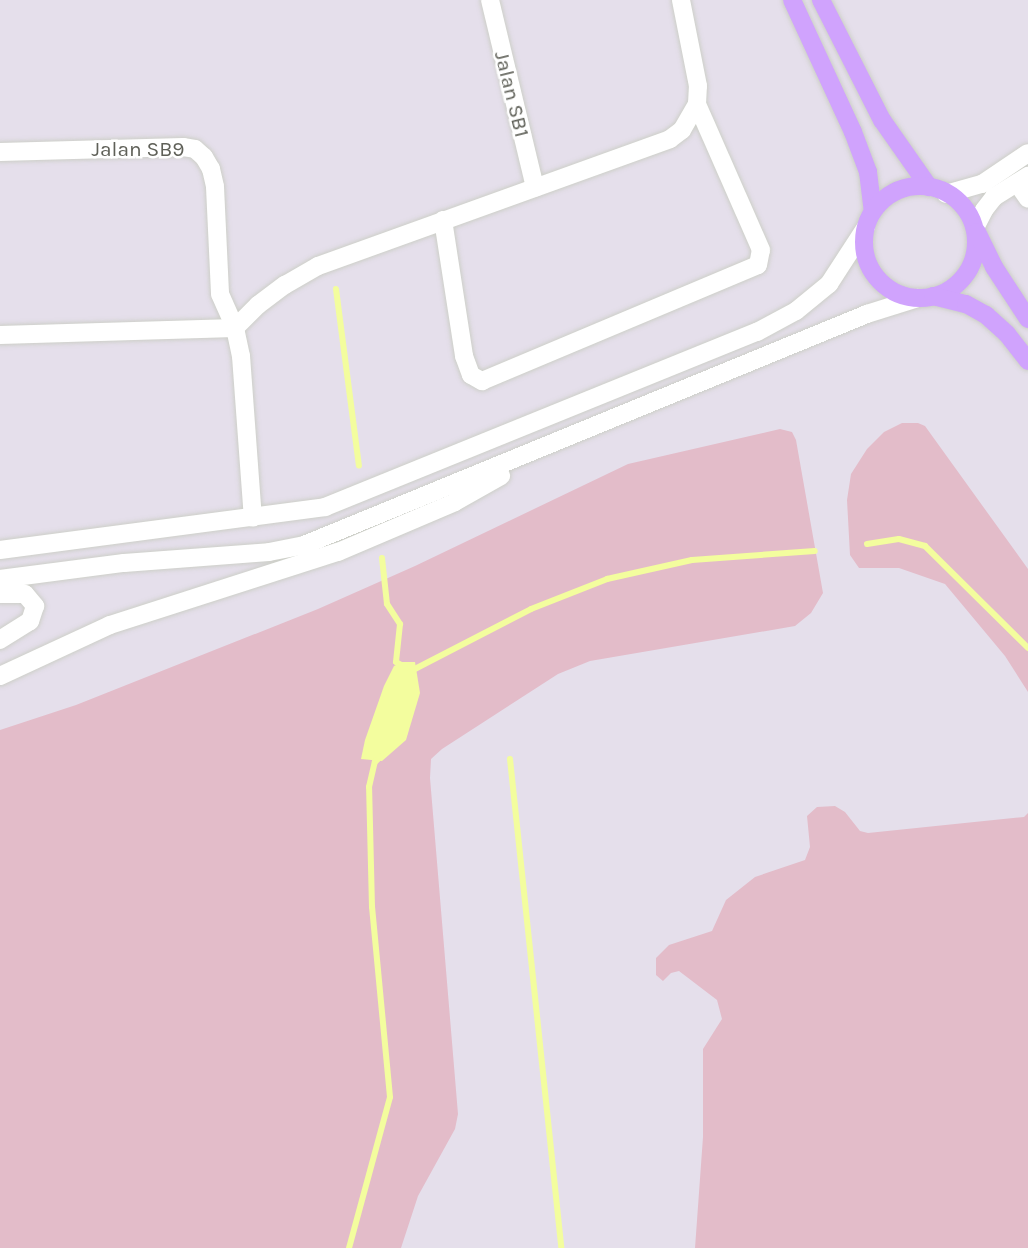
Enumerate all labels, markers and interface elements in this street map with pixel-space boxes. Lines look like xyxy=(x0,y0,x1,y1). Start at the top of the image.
street label: Jalan SB1 xyxy=(489,48,535,140)
street label: Jalan SB9 xyxy=(91,136,185,162)

